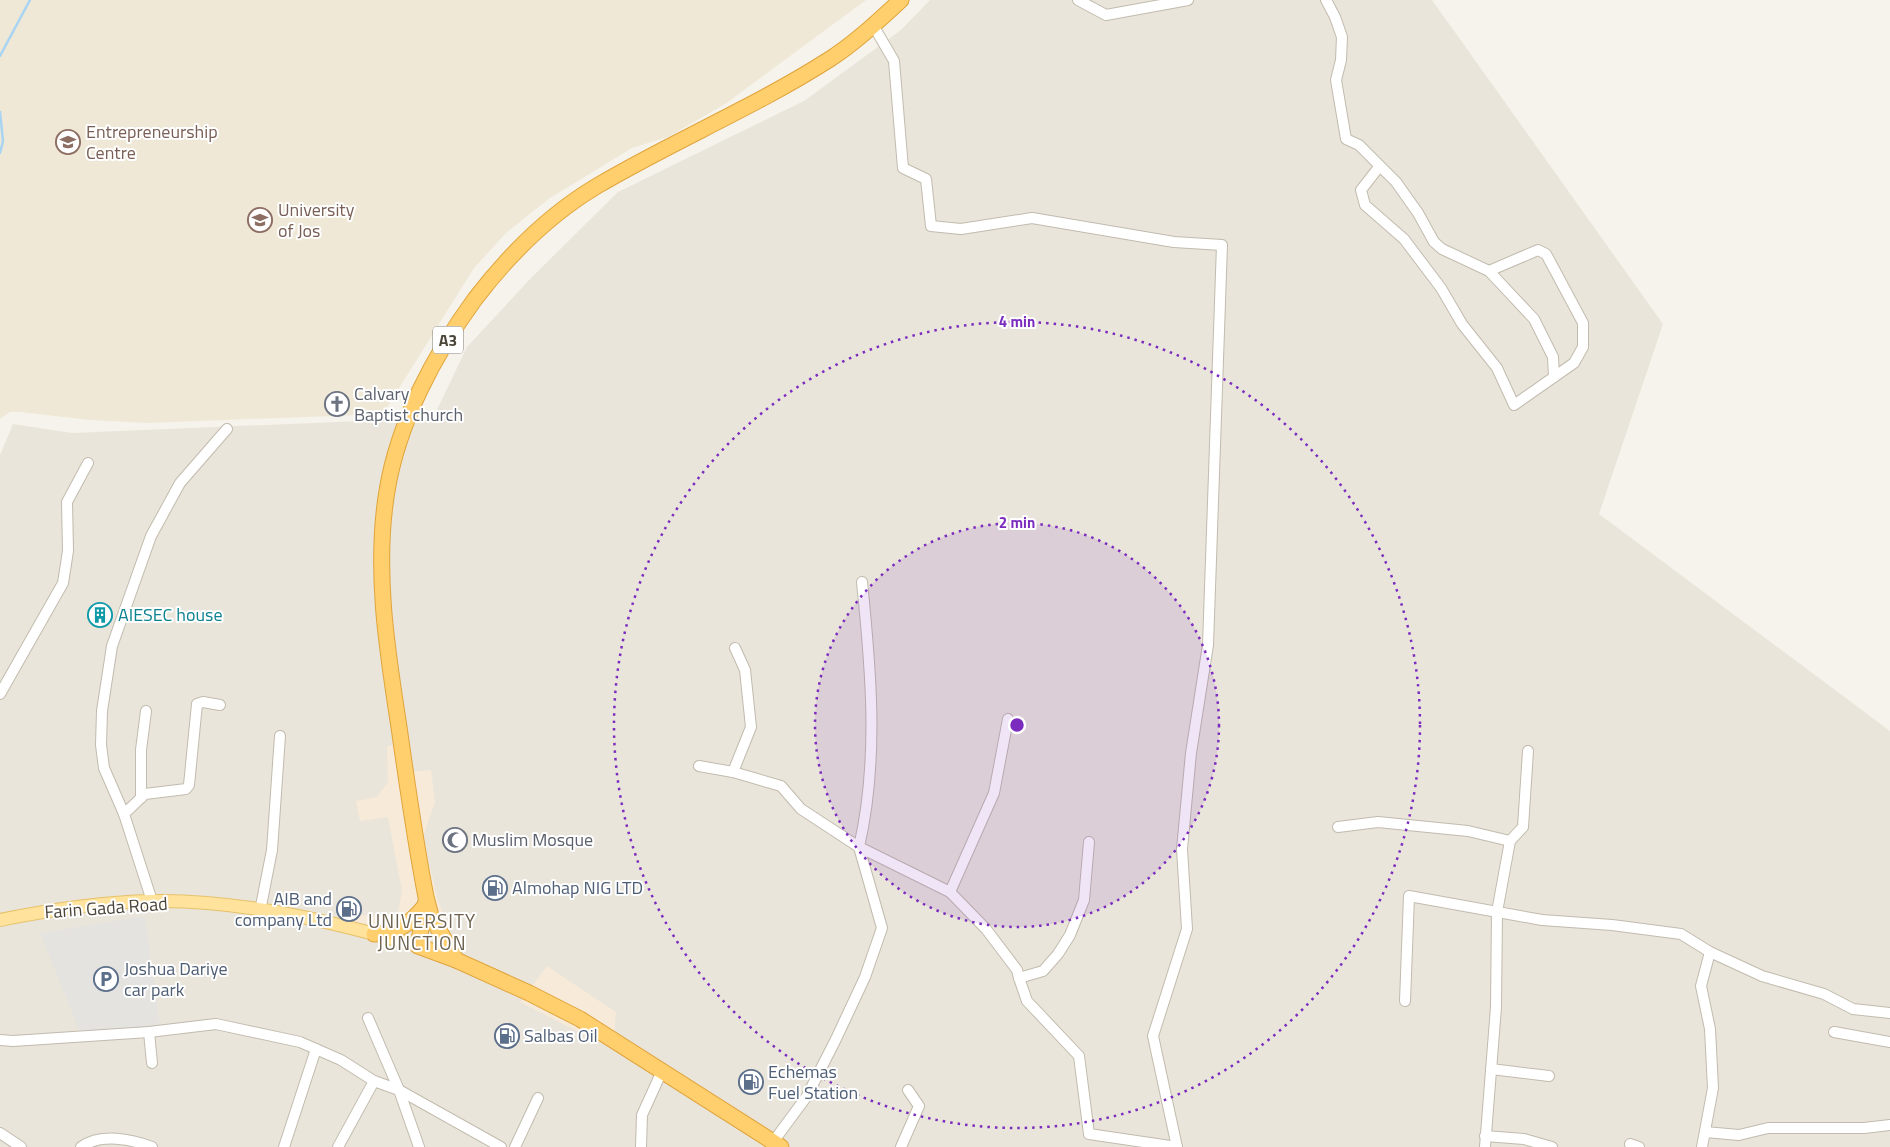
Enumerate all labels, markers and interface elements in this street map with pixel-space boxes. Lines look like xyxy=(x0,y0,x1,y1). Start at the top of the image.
place label: Entrepreneurship Centre xyxy=(86,118,218,166)
school or university icon: Entrepreneurship Centre xyxy=(55,129,81,155)
place label: University of Jos xyxy=(278,196,355,244)
school or university icon: University of Jos xyxy=(247,207,273,233)
text: 4 min xyxy=(999,310,1035,333)
road number: A3 xyxy=(433,326,463,354)
place label: Calvary Baptist church xyxy=(354,380,463,428)
church icon: Calvary Baptist church xyxy=(324,391,350,417)
text: 2 min xyxy=(999,511,1035,534)
place label: AIESEC house xyxy=(118,601,223,628)
building icon: AIESEC house xyxy=(87,602,113,628)
centre of rings xyxy=(1008,716,1026,734)
place label: Muslim Mosque xyxy=(472,826,593,853)
mosque icon: Muslim Mosque xyxy=(442,827,468,853)
place label: Almohap NIG LTD xyxy=(512,874,643,901)
fuel station icon: Almohap NIG LTD xyxy=(482,875,508,901)
place label: AIB and company Ltd xyxy=(235,885,332,933)
street label: Farin Gada Road xyxy=(44,890,168,925)
fuel station icon: AIB and company Ltd xyxy=(336,896,362,922)
district label: UNIVERSITY JUNCTION xyxy=(368,906,476,957)
place label: Joshua Dariye car park xyxy=(124,955,228,1003)
parking icon: Joshua Dariye car park xyxy=(93,966,119,992)
place label: Salbas Oil xyxy=(524,1022,598,1049)
fuel station icon: Salbas Oil xyxy=(494,1023,520,1049)
place label: Echemas Fuel Station xyxy=(768,1058,858,1106)
fuel station icon: Echemas Fuel Station xyxy=(738,1069,764,1095)

